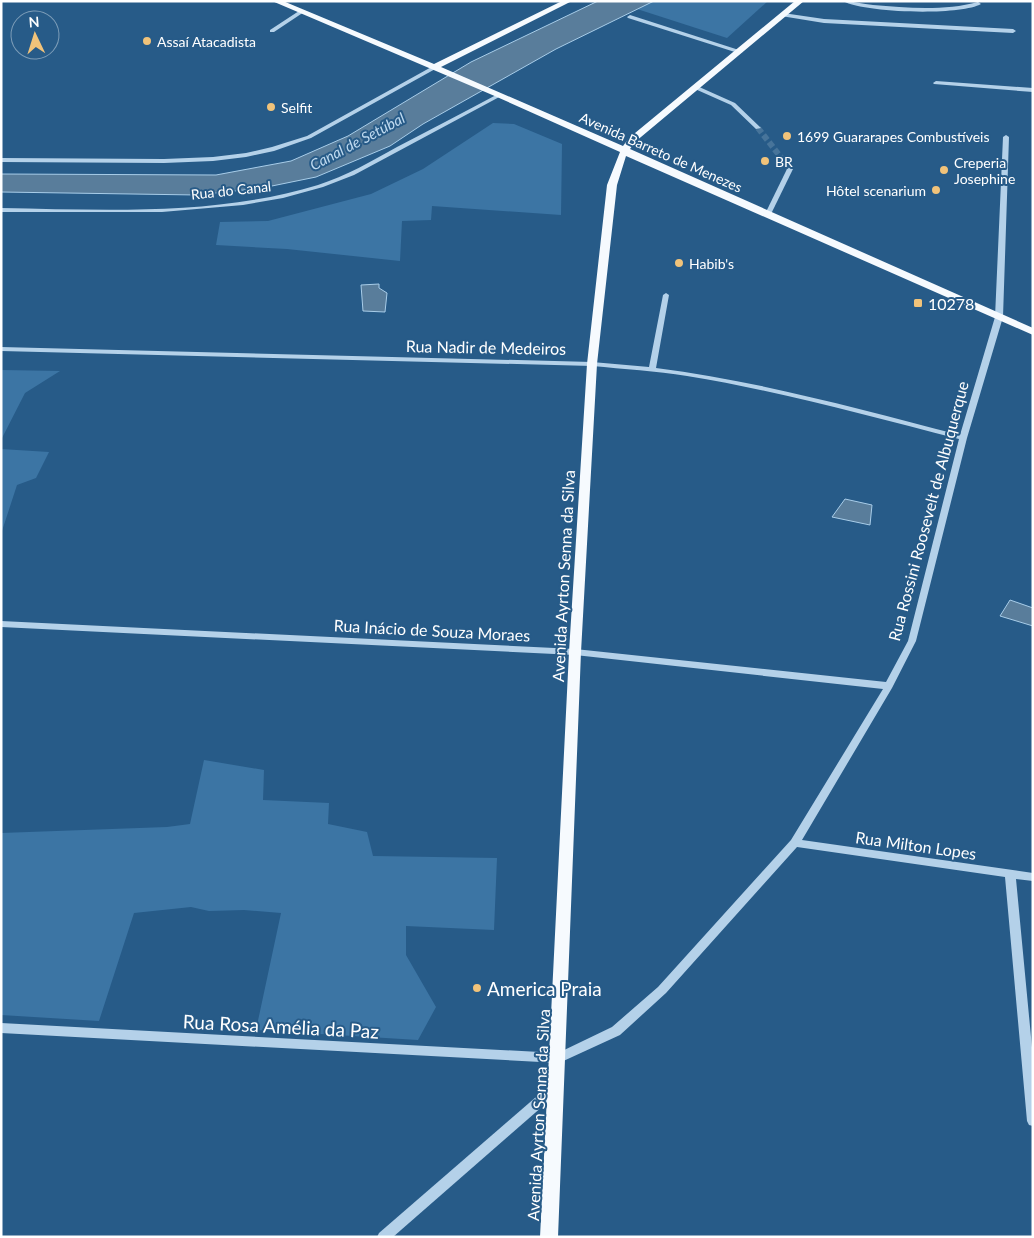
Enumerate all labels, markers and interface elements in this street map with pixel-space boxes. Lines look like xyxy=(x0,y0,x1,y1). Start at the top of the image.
north arrow xyxy=(10,10,60,60)
text: N xyxy=(28,13,40,30)
place label: Assaí Atacadista xyxy=(157,33,256,50)
marker: Assaí Atacadista xyxy=(141,35,153,47)
place label: Selfit xyxy=(281,99,312,116)
marker: Selfit xyxy=(265,101,277,113)
water label: Canal de Setúbal xyxy=(306,108,408,174)
street label: Avenida Barreto de Menezes xyxy=(577,108,745,196)
place label: 1699 Guararapes Combustíveis xyxy=(797,128,990,145)
marker: 1699 Guararapes Combustíveis xyxy=(781,130,793,142)
place label: BR xyxy=(775,153,793,170)
place label: Creperia Josephine xyxy=(954,154,1015,187)
marker: BR xyxy=(759,155,771,167)
marker: Creperia Josephine xyxy=(938,164,950,176)
street label: Rua do Canal xyxy=(190,177,272,203)
place label: Hôtel scenarium xyxy=(826,182,926,199)
marker: Hôtel scenarium xyxy=(930,184,942,196)
place label: Habib's xyxy=(689,255,734,272)
marker: Habib's xyxy=(673,257,685,269)
place label: 10278 xyxy=(928,294,974,313)
marker: 10278 xyxy=(912,297,924,309)
street label: Rua Nadir de Medeiros xyxy=(406,336,566,358)
street label: Rua Rossini Roosevelt de Albuquerque xyxy=(884,379,972,643)
street label: Avenida Ayrton Senna da Silva xyxy=(548,470,578,682)
street label: Rua Inácio de Souza Moraes xyxy=(333,615,531,645)
street label: Rua Milton Lopes xyxy=(854,827,978,863)
place label: America Praia xyxy=(487,977,602,1000)
marker: America Praia xyxy=(471,982,483,994)
street label: Rua Rosa Amélia da Paz xyxy=(182,1009,380,1043)
street label: Avenida Ayrton Senna da Silva xyxy=(523,1009,553,1221)

